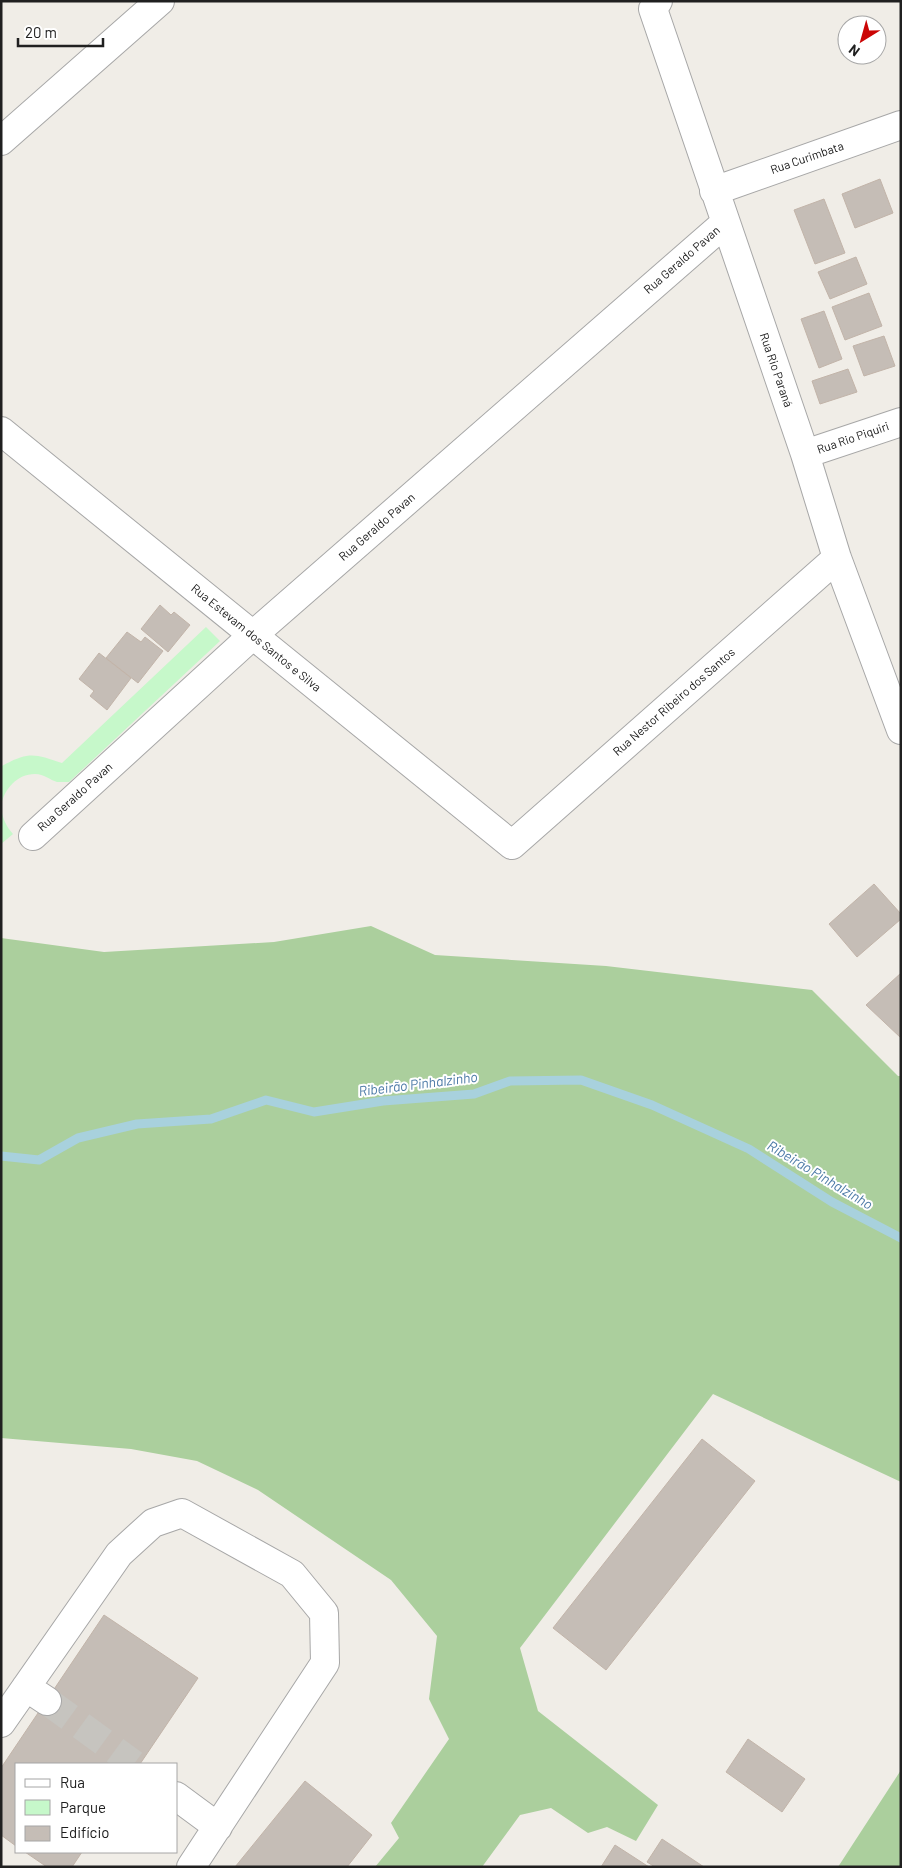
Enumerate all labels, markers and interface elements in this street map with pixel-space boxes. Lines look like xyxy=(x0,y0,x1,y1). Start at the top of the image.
scale bar xyxy=(18,15,102,47)
north arrow xyxy=(837,15,887,65)
text: 20 m xyxy=(25,23,57,41)
text: N xyxy=(845,41,863,60)
street label: Rua Curimbata xyxy=(768,138,845,176)
street label: Rua Geraldo Pavan xyxy=(640,222,722,296)
street label: Rua Rio Paraná xyxy=(758,331,796,409)
street label: Rua Rio Piquiri xyxy=(815,418,891,456)
street label: Rua Geraldo Pavan xyxy=(335,489,417,563)
street label: Rua Estevam dos Santos e Silva xyxy=(189,581,324,694)
street label: Rua Nestor Ribeiro dos Santos xyxy=(610,644,737,758)
street label: Rua Geraldo Pavan xyxy=(34,759,115,834)
water label: Ribeirão Pinhalzinho xyxy=(357,1068,478,1099)
water label: Ribeirão Pinhalzinho xyxy=(765,1136,876,1213)
legend xyxy=(15,1763,178,1853)
text: Rua xyxy=(60,1773,85,1791)
text: Parque xyxy=(60,1798,106,1816)
text: Edifício xyxy=(60,1823,109,1841)

